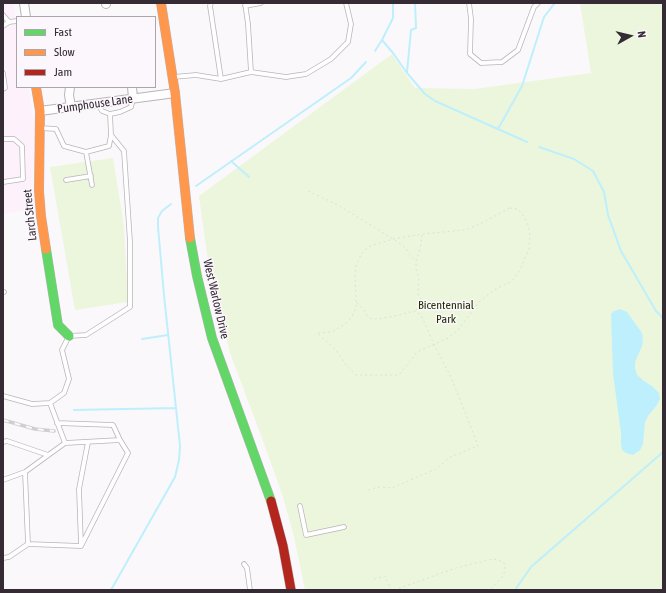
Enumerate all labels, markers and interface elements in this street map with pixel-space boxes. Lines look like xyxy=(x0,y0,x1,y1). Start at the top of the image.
legend xyxy=(16,16,156,88)
north arrow xyxy=(610,16,650,56)
text: Fast xyxy=(54,25,72,39)
text: N xyxy=(635,30,648,38)
text: Slow xyxy=(54,45,75,59)
text: Jam xyxy=(54,65,72,79)
street label: Pumphouse Lane xyxy=(56,92,134,116)
street label: Larch Street xyxy=(20,188,40,242)
street label: West Warlow Drive xyxy=(200,258,232,340)
park label: Bicentennial Park xyxy=(418,298,474,326)

